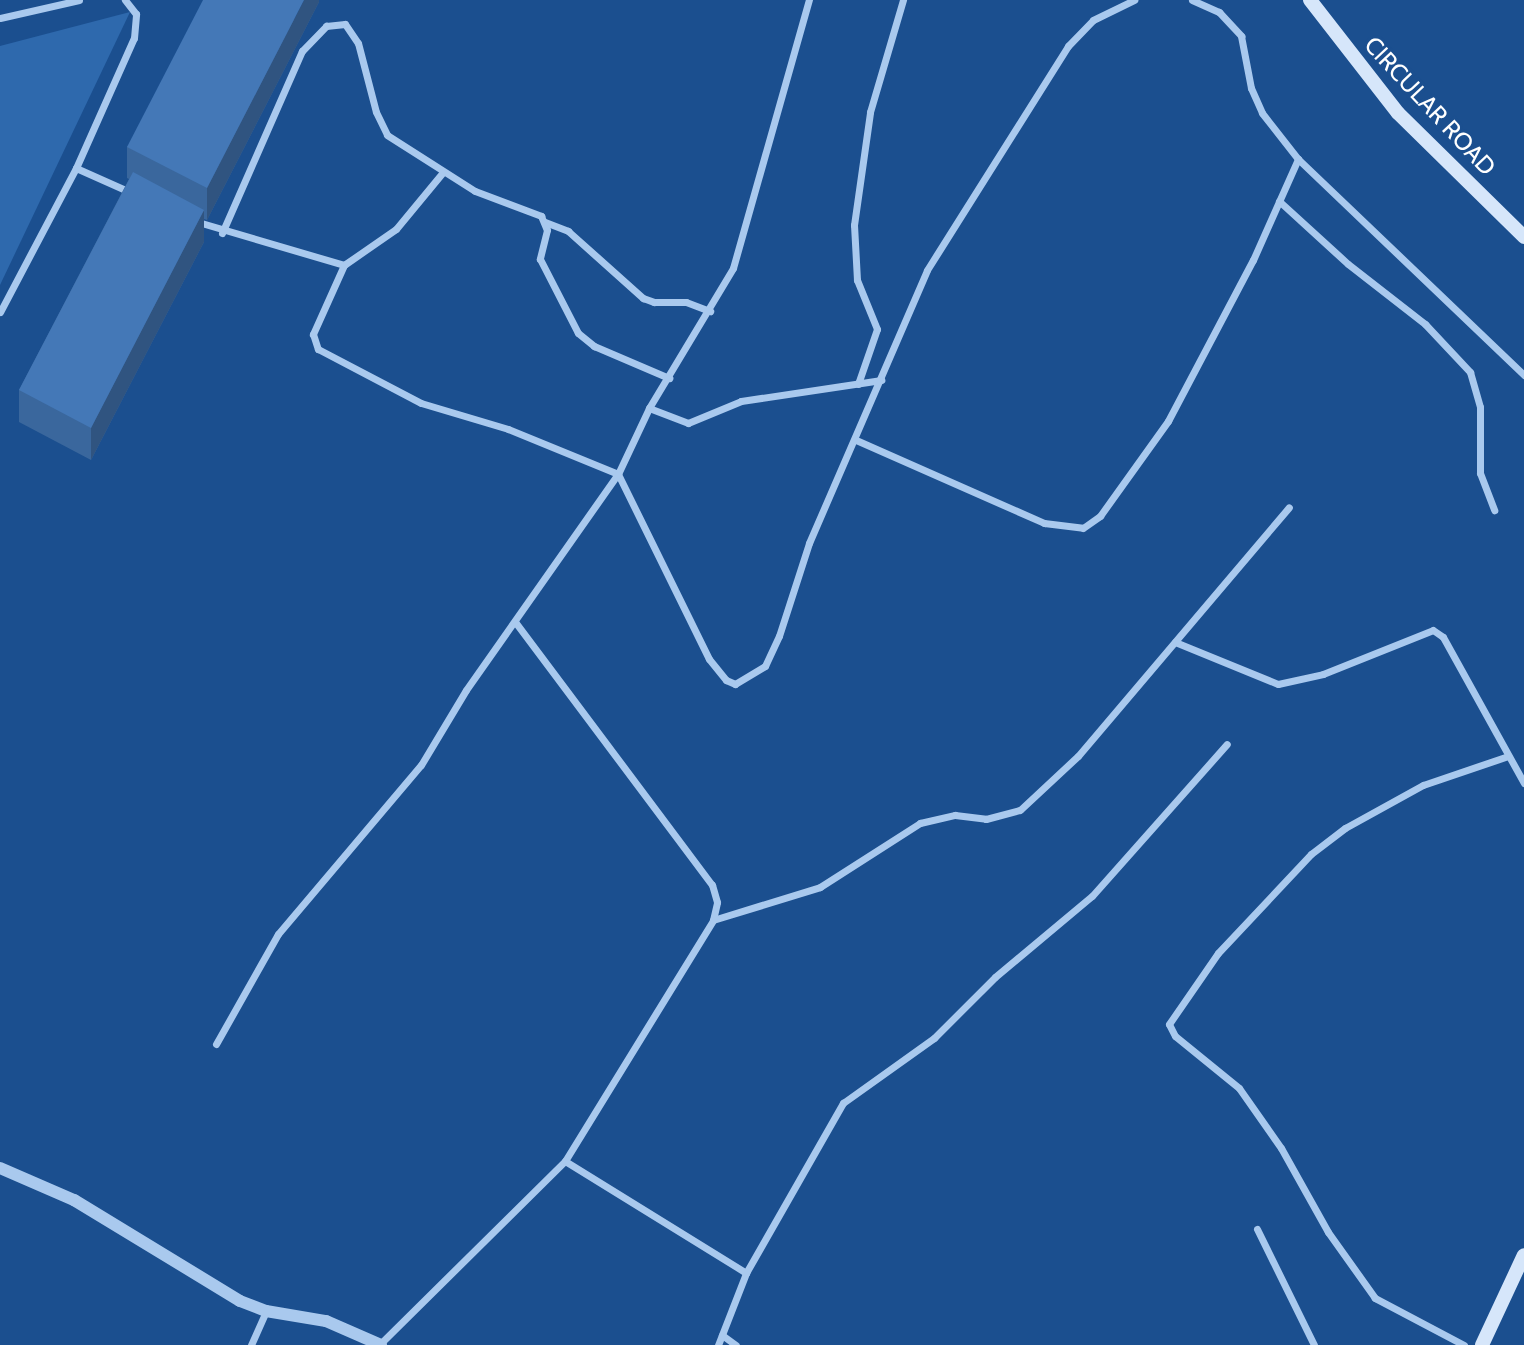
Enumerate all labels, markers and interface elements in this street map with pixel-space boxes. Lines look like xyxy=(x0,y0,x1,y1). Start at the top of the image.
street label: CIRCULAR ROAD xyxy=(1358,31,1502,181)

